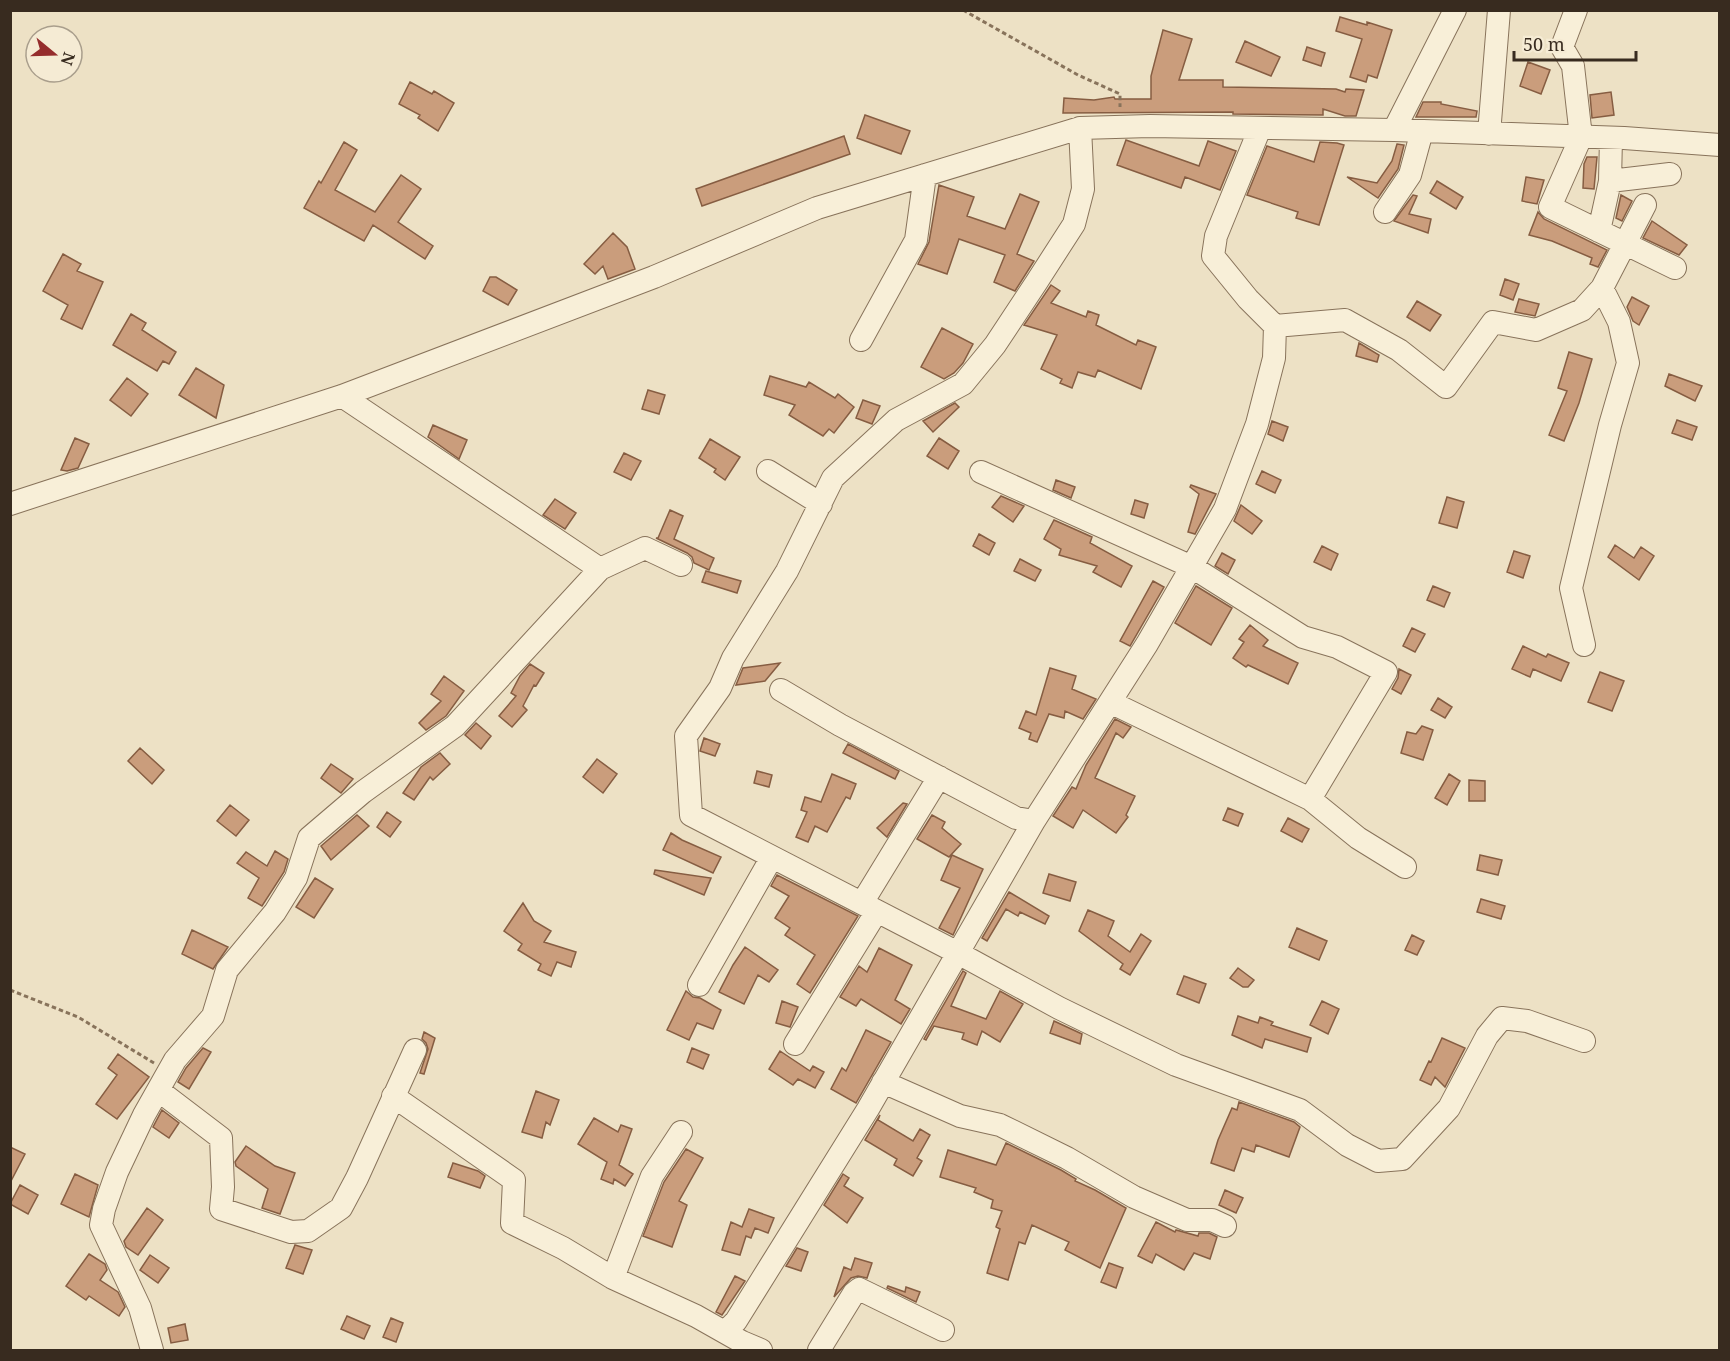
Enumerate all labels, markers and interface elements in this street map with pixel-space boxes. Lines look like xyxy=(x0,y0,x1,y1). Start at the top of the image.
north arrow xyxy=(24,24,84,84)
scale bar xyxy=(1514,24,1636,62)
text: 50 m xyxy=(1523,32,1565,56)
text: N xyxy=(56,49,81,69)

